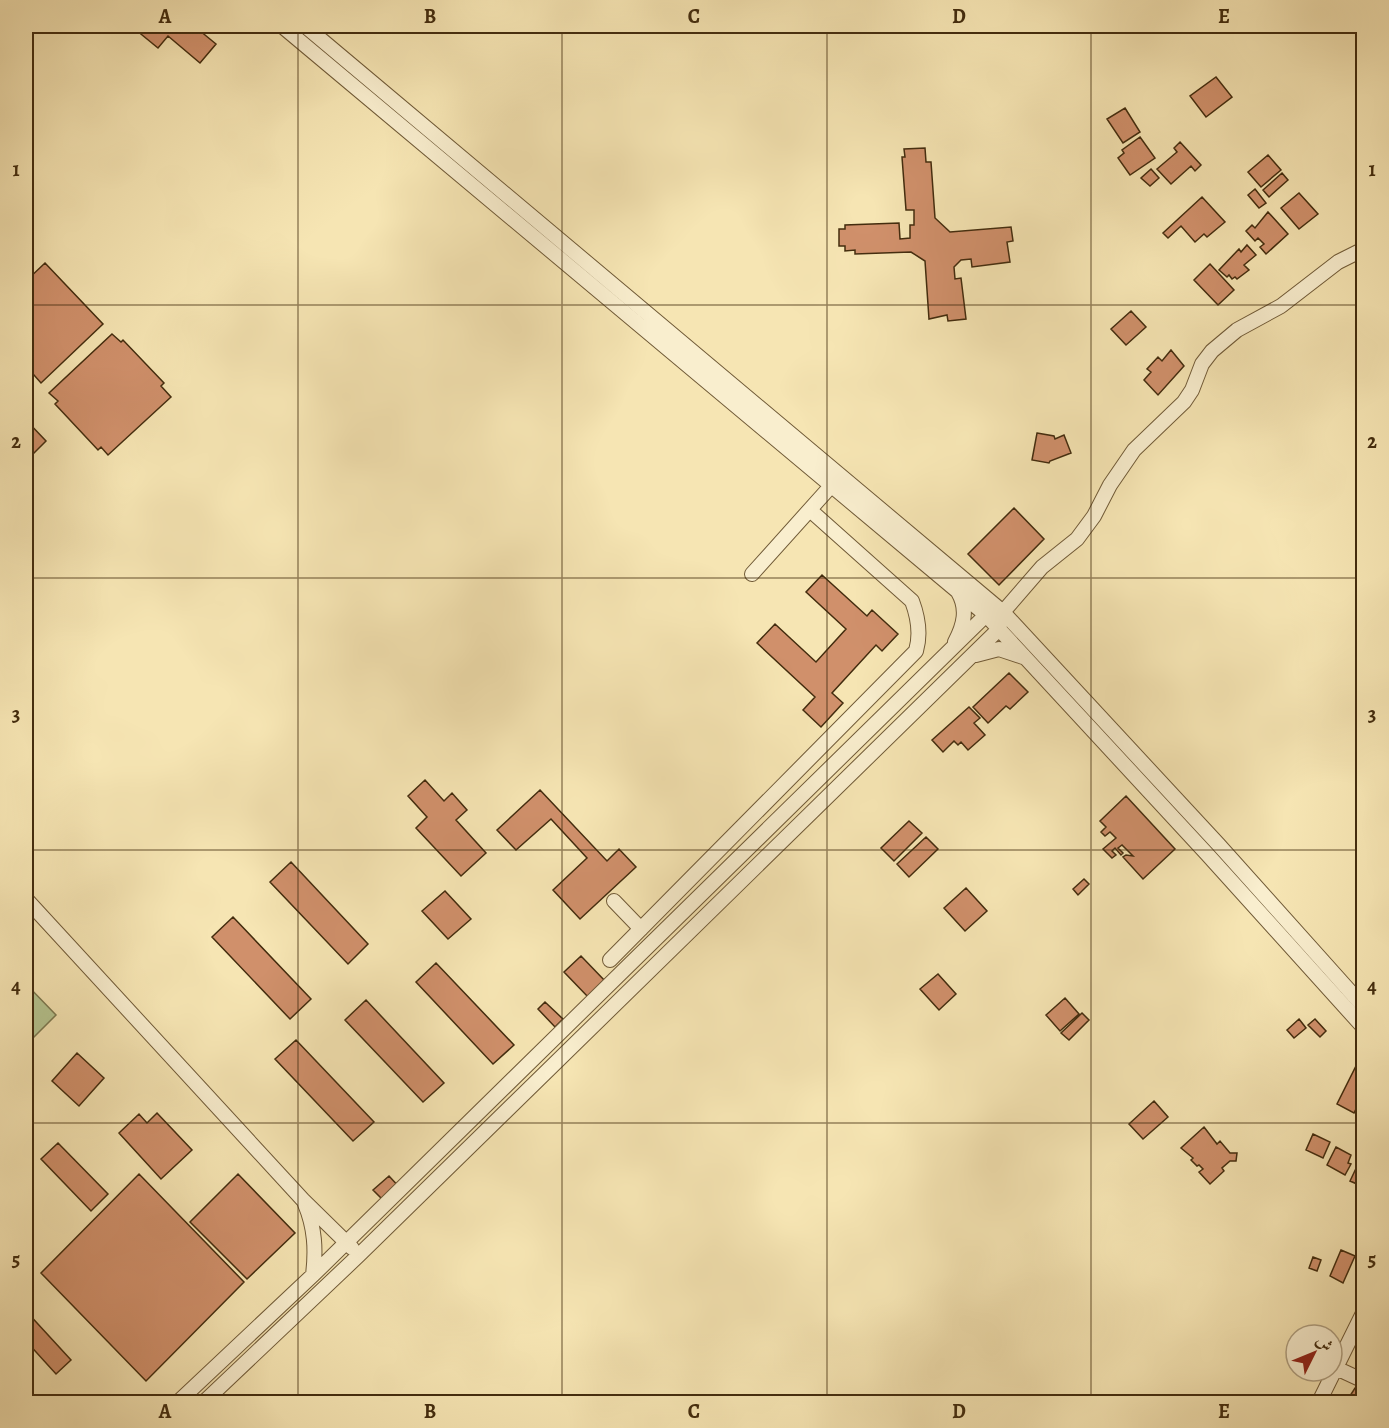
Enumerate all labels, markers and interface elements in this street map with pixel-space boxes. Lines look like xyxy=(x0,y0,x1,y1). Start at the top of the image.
text: A xyxy=(158,3,172,30)
text: B xyxy=(424,3,436,30)
text: C xyxy=(688,3,700,30)
text: D xyxy=(952,3,966,30)
text: E xyxy=(1218,3,1230,30)
text: 1 xyxy=(12,156,20,183)
text: 1 xyxy=(1368,156,1376,183)
text: 2 xyxy=(11,428,21,455)
text: 2 xyxy=(1367,428,1377,455)
text: 3 xyxy=(12,701,20,728)
text: 3 xyxy=(1368,701,1376,728)
text: 4 xyxy=(11,973,21,1000)
text: 4 xyxy=(1367,973,1377,1000)
text: 5 xyxy=(12,1246,20,1273)
text: 5 xyxy=(1368,1246,1376,1273)
north arrow xyxy=(1284,1323,1344,1383)
text: ش xyxy=(1311,1330,1338,1357)
text: A xyxy=(158,1398,172,1425)
text: B xyxy=(424,1398,436,1425)
text: C xyxy=(688,1398,700,1425)
text: D xyxy=(952,1398,966,1425)
text: E xyxy=(1218,1398,1230,1425)

